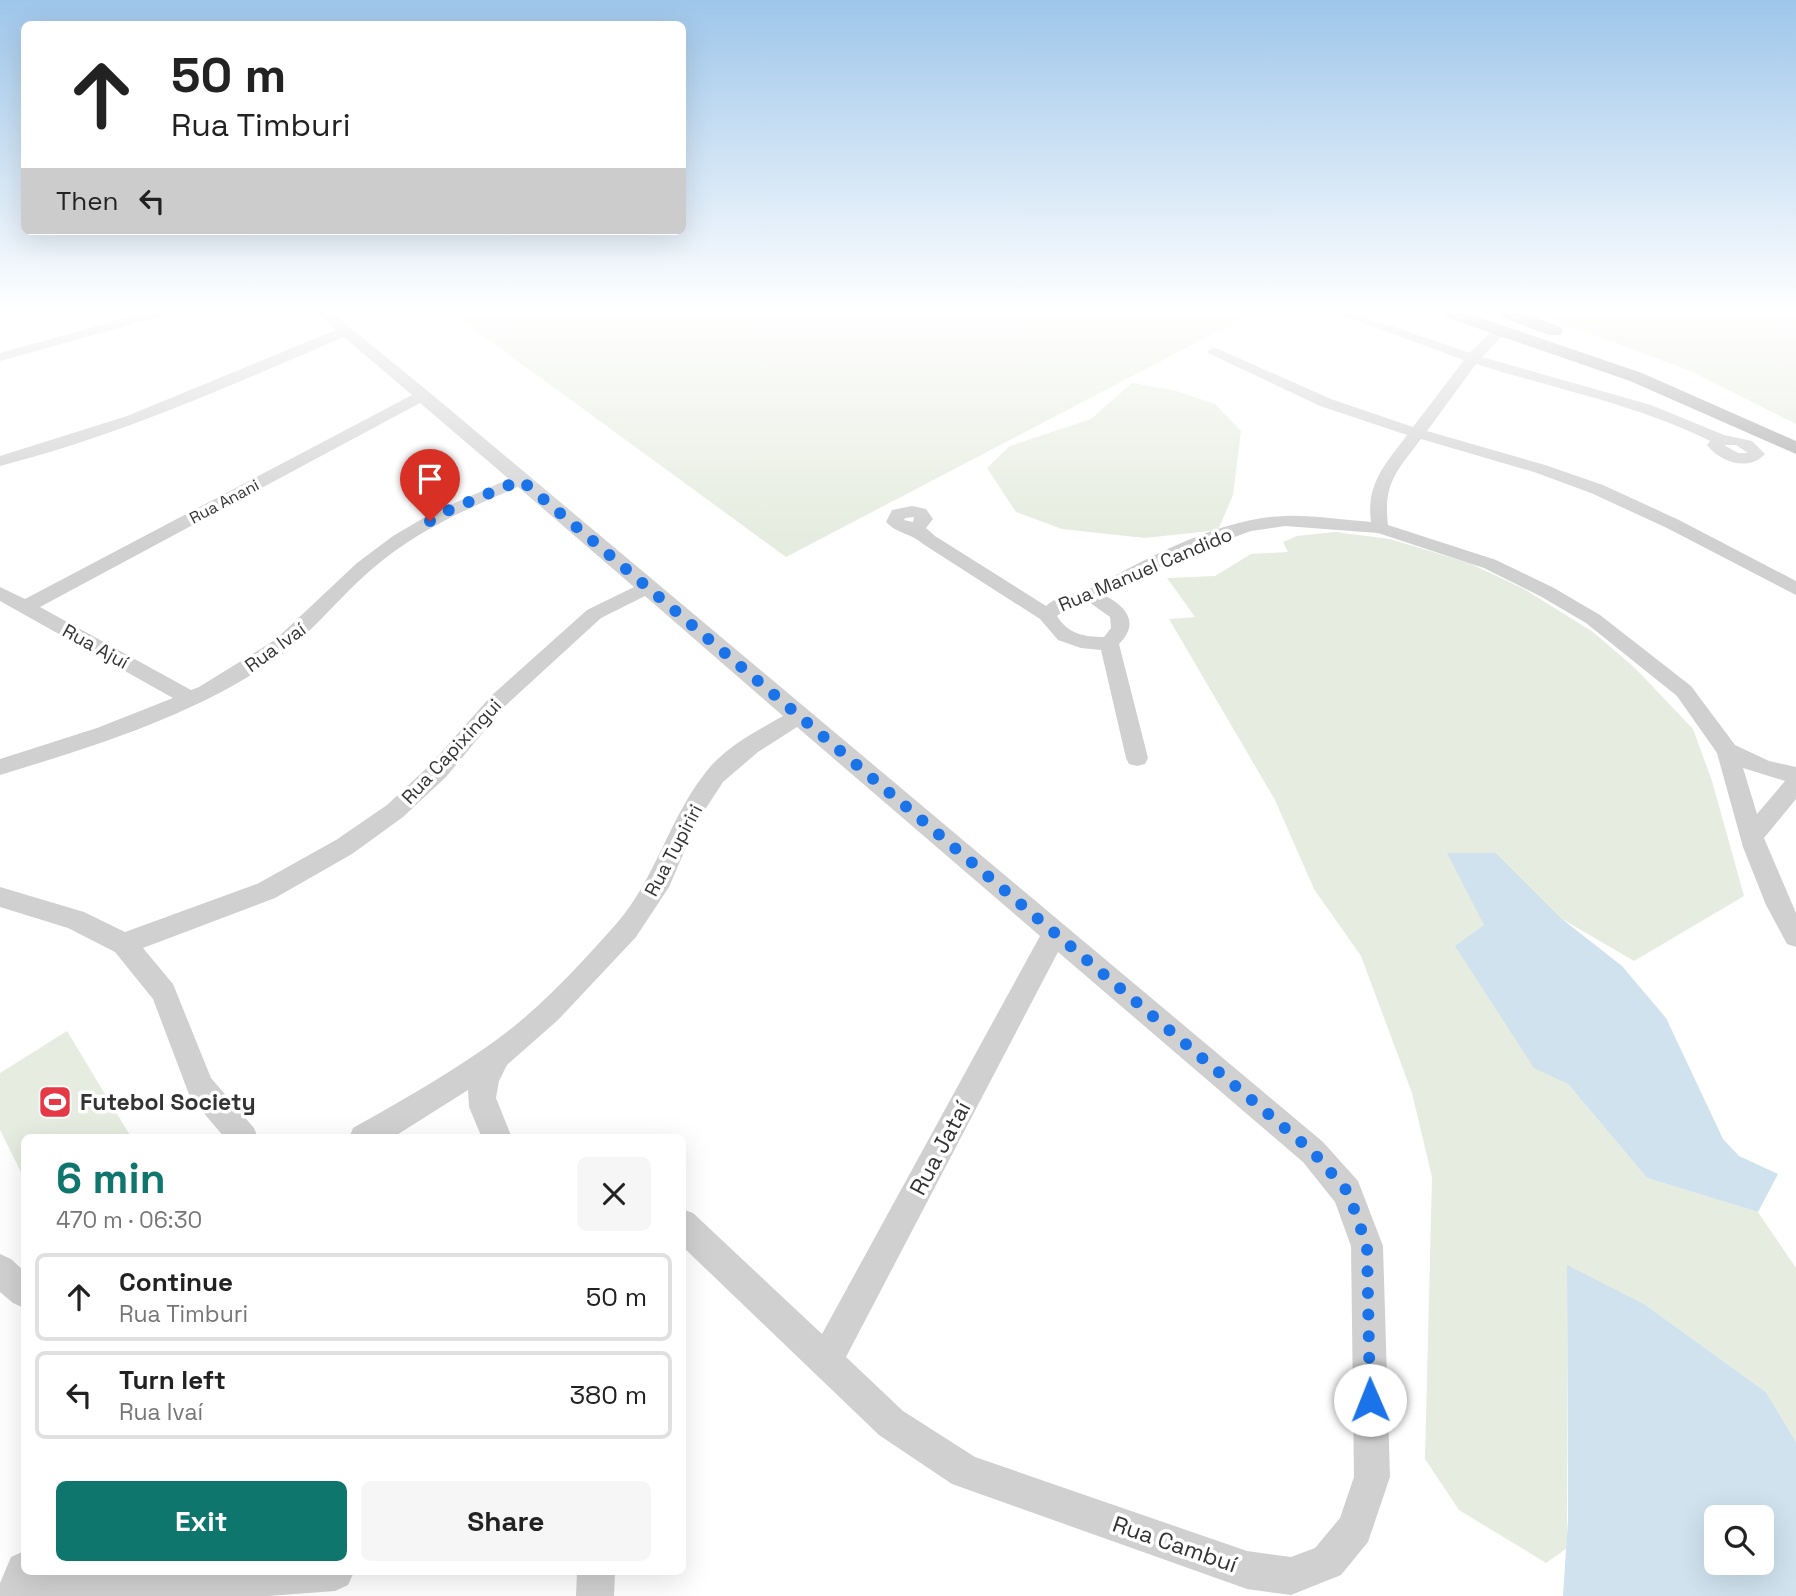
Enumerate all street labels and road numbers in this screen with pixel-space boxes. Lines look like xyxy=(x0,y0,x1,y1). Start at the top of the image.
street label: Rua Anani xyxy=(186,474,263,529)
street label: Rua Manuel Candido xyxy=(1055,522,1236,617)
street label: Rua Ivaí xyxy=(240,617,311,678)
street label: Rua Ajuí xyxy=(58,618,134,675)
street label: Rua Capixingui xyxy=(396,693,507,809)
street label: Rua Tupiriri xyxy=(639,800,708,901)
street label: Rua Jataí xyxy=(903,1095,978,1200)
street label: Rua Cambuí xyxy=(1109,1509,1242,1579)

